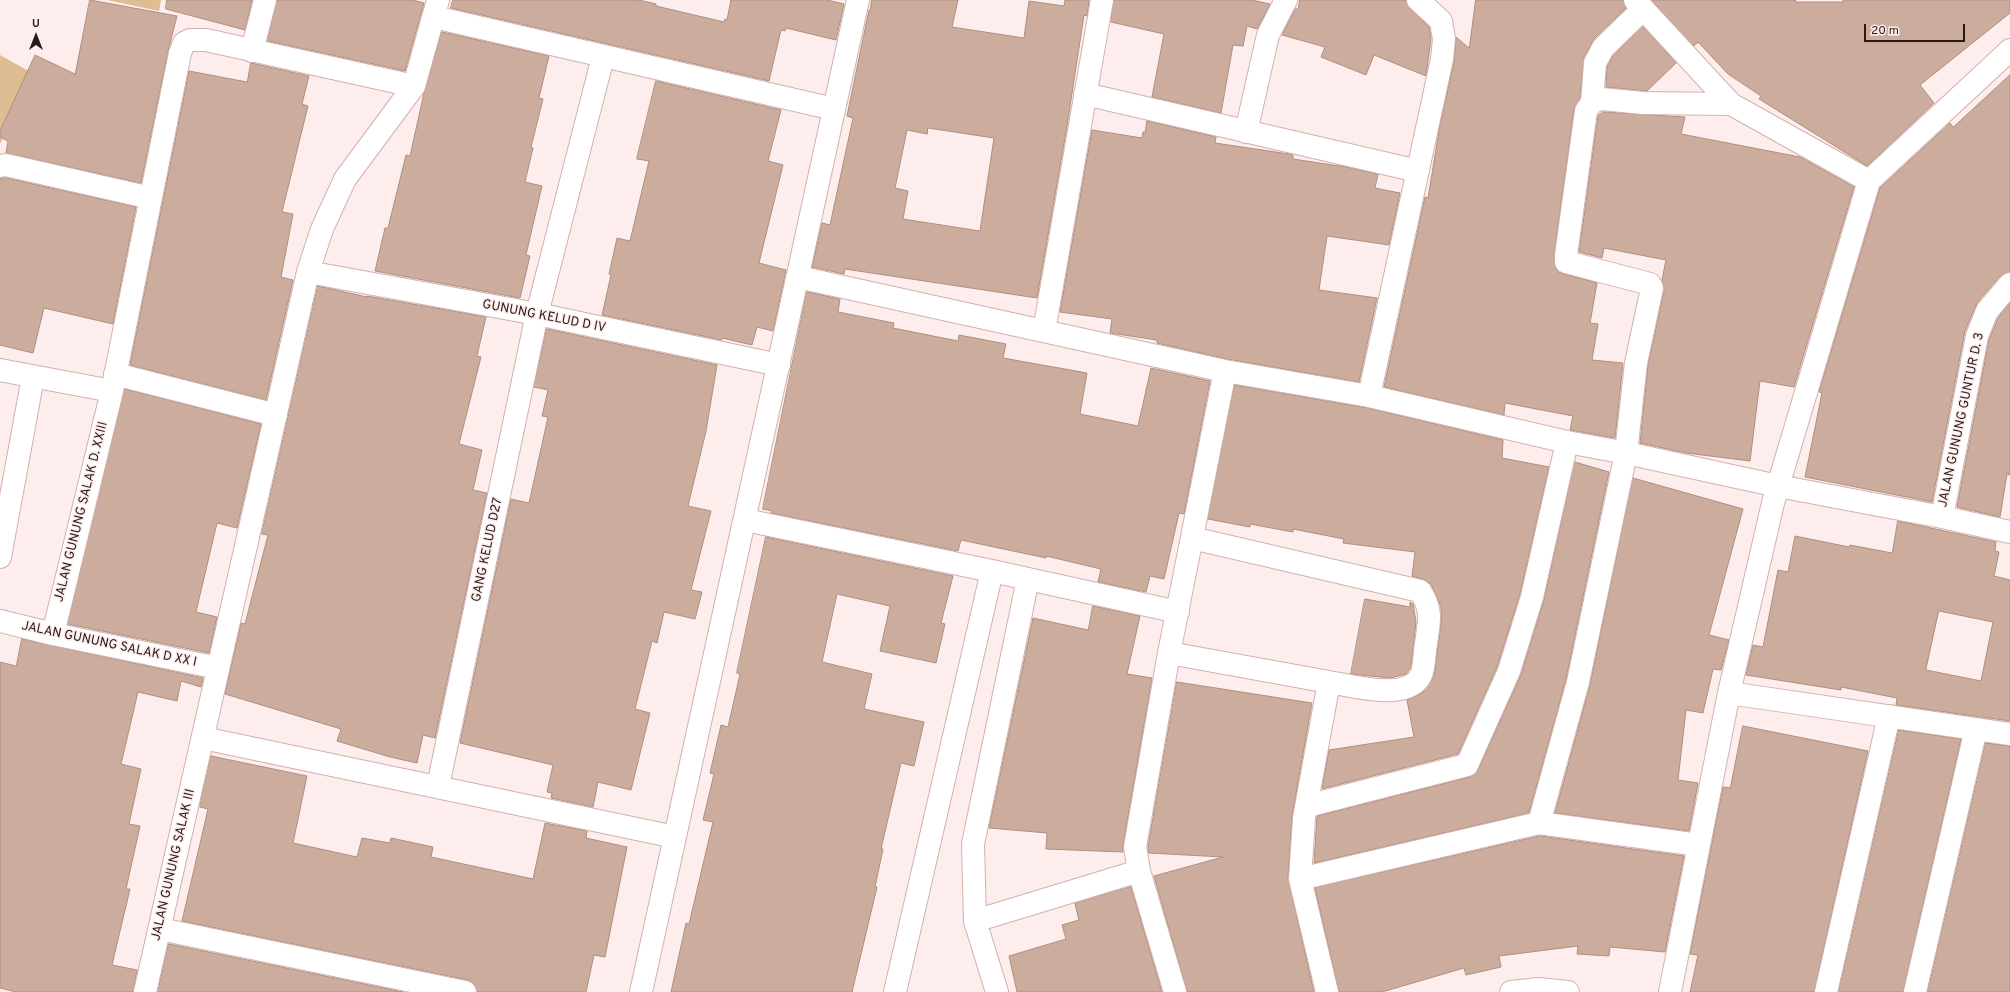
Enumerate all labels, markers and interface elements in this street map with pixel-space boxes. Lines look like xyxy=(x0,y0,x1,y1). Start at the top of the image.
north arrow xyxy=(16,16,56,56)
scale bar xyxy=(1866,16,1967,42)
text: U xyxy=(32,17,40,31)
text: 20 m xyxy=(1871,23,1899,39)
street label: GUNUNG KELUD D IV xyxy=(481,297,607,337)
street label: JALAN GUNUNG GUNTUR D. 3 xyxy=(1936,331,1988,509)
street label: JALAN GUNUNG SALAK D. XXIII xyxy=(52,420,112,604)
street label: GANG KELUD D27 xyxy=(469,496,507,604)
street label: JALAN GUNUNG SALAK D XX I xyxy=(20,619,198,671)
street label: JALAN GUNUNG SALAK III xyxy=(149,788,199,942)

